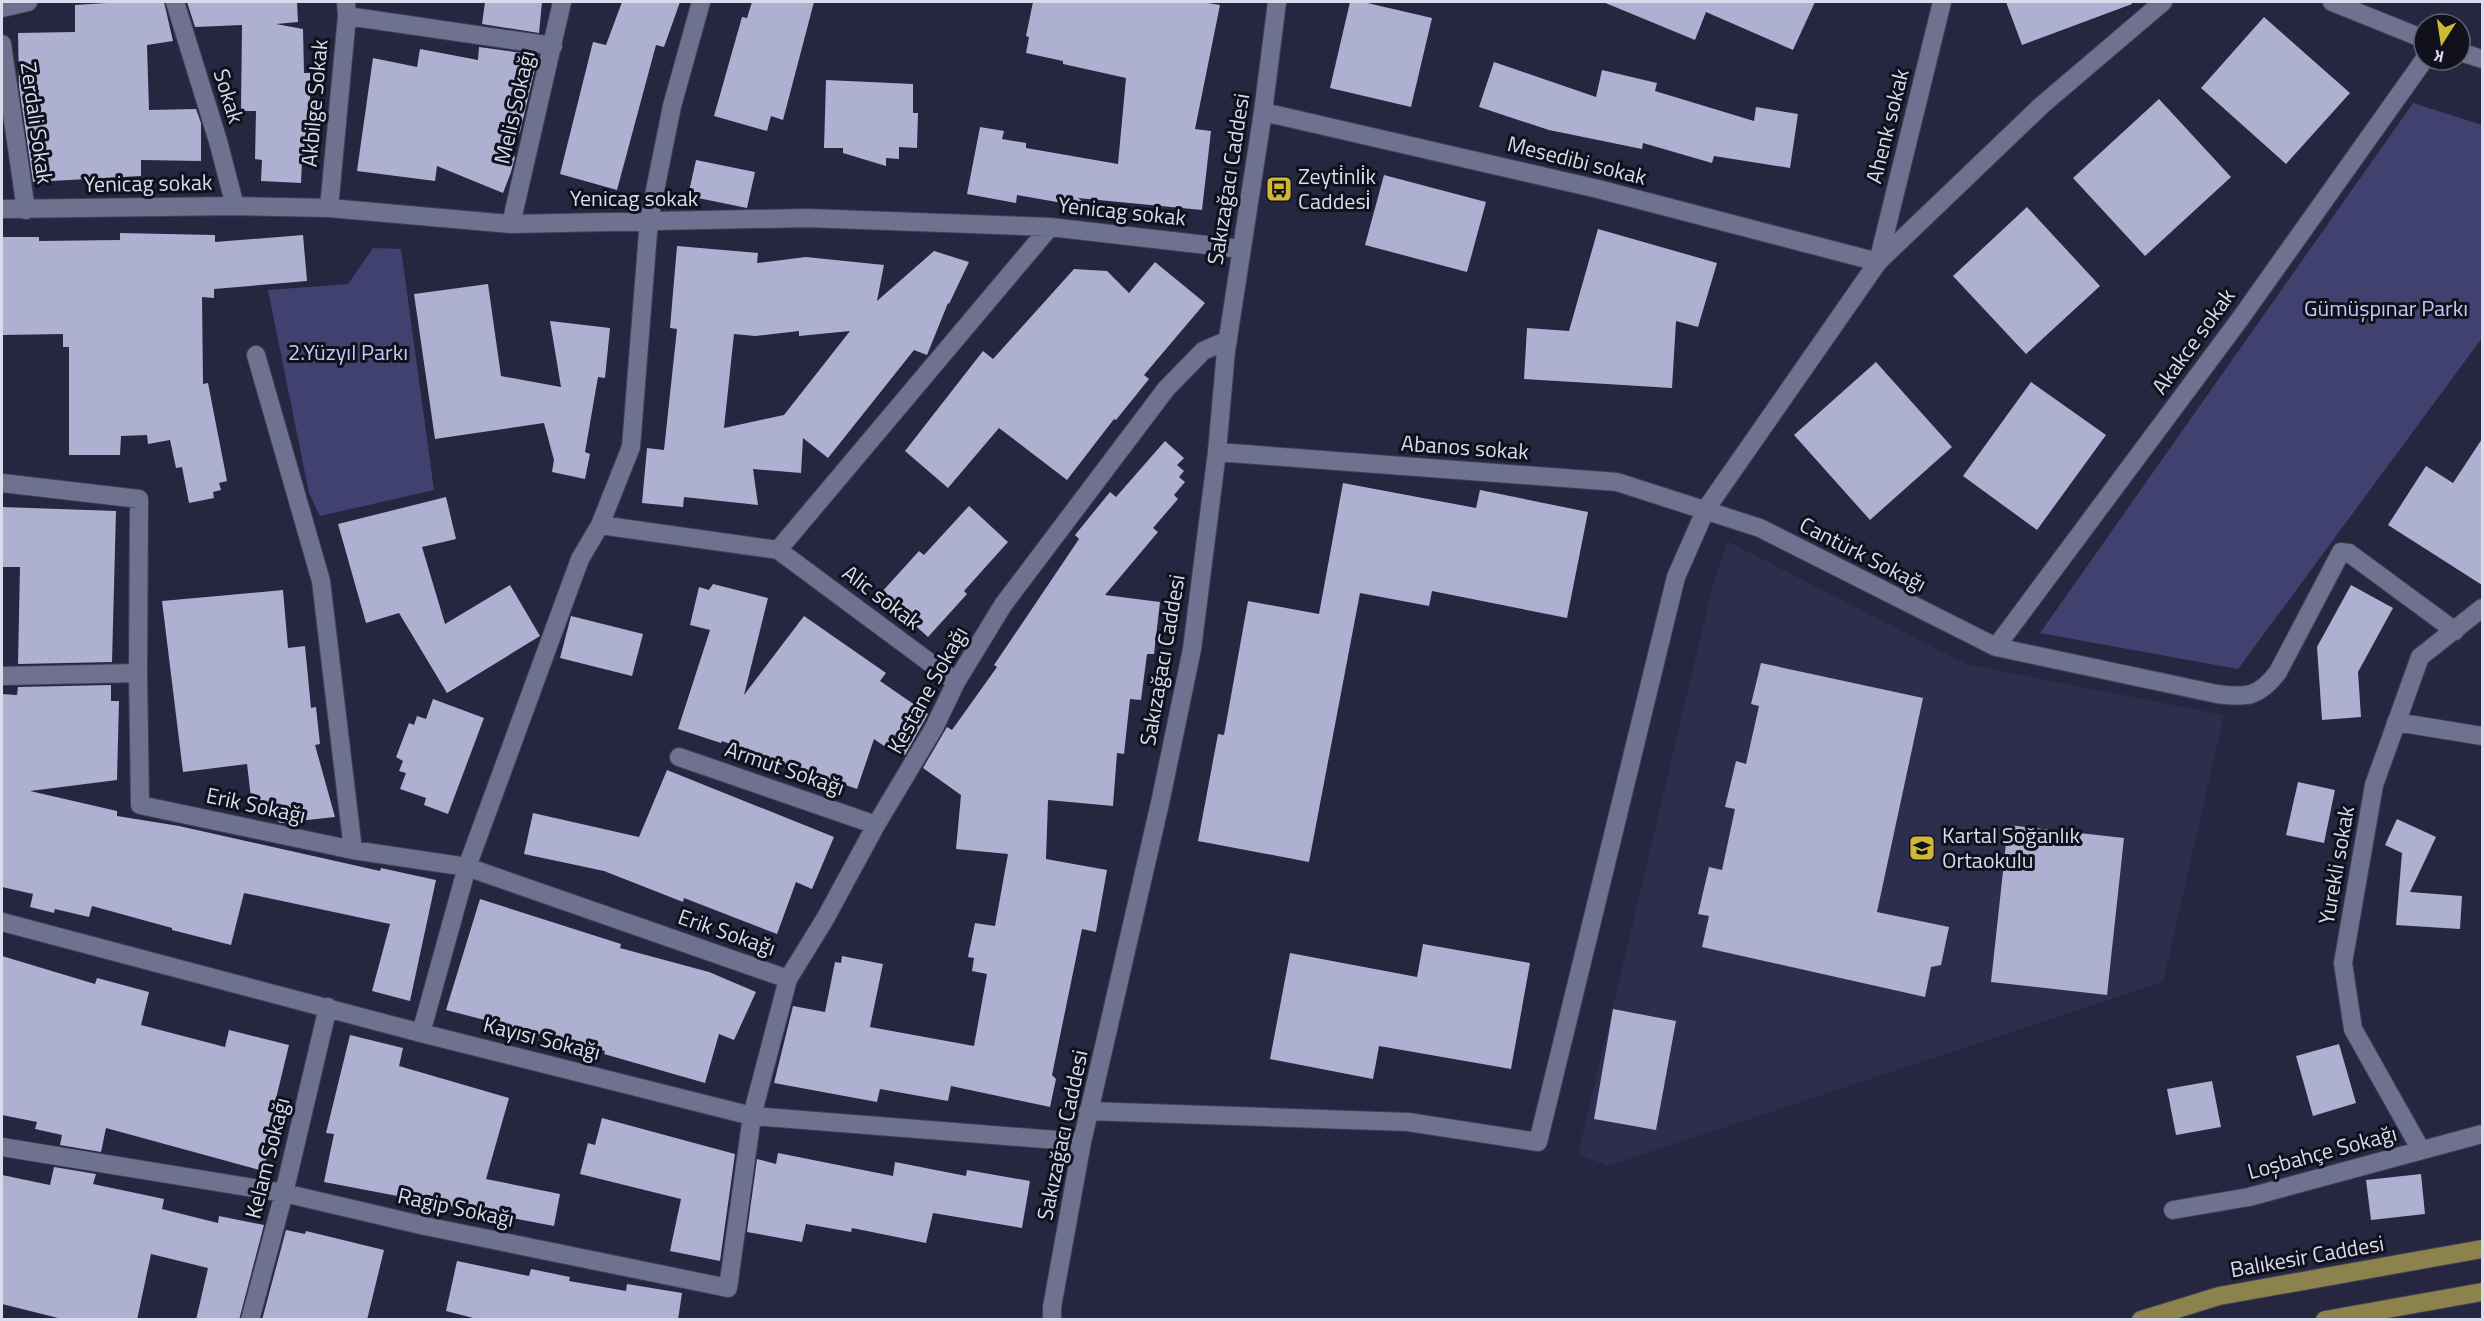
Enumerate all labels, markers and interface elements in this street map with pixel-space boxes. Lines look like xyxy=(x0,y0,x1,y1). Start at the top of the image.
north arrow xyxy=(2412,12,2472,72)
street label: Akbilge Sokak xyxy=(291,37,337,168)
text: K xyxy=(2431,44,2446,69)
street label: Melis Sokağı xyxy=(484,47,544,167)
street label: Zerdali Sokak xyxy=(12,60,62,187)
street label: Sokak xyxy=(205,64,254,128)
street label: Ahenk sokak xyxy=(1856,65,1918,187)
street label: Sakızağacı Caddesi xyxy=(1198,91,1258,267)
street label: Mesedibi sokak xyxy=(1504,126,1651,194)
place label: Zeyti̇nli̇k Caddesi̇ xyxy=(1298,159,1377,218)
street label: Yenicag sokak xyxy=(83,165,213,201)
bus stop icon: Zeyti̇nli̇k Caddesi̇ xyxy=(1264,174,1294,204)
street label: Yenicag sokak xyxy=(570,181,699,215)
street label: Yenicag sokak xyxy=(1056,187,1188,235)
street label: Akakce sokak xyxy=(2143,280,2244,401)
park label: Gümüşpınar Parkı xyxy=(2304,291,2468,325)
park label: 2.Yüzyıl Parkı xyxy=(288,335,408,369)
street label: Abanos sokak xyxy=(1400,426,1531,468)
street label: Cantürk Sokağı xyxy=(1794,507,1932,601)
street label: Alic sokak xyxy=(835,556,929,638)
street label: Sakızağacı Caddesi xyxy=(1130,572,1194,748)
street label: Kestane Sokağı xyxy=(878,620,976,760)
street label: Armut Sokağı xyxy=(721,732,849,804)
street label: Erik Sokağı xyxy=(203,778,309,832)
street label: Yurekli sokak xyxy=(2309,803,2363,927)
place label: Kartal Soğanlık Ortaokulu xyxy=(1942,818,2080,877)
school or university icon: Kartal Soğanlık Ortaokulu xyxy=(1907,833,1937,863)
street label: Erik Sokağı xyxy=(674,899,780,965)
street label: Kayısı Sokağı xyxy=(480,1007,604,1069)
street label: Sakızağacı Caddesi xyxy=(1027,1047,1097,1223)
street label: Kelam Sokağı xyxy=(236,1094,298,1222)
street label: Loşbahçe Sokağı xyxy=(2244,1116,2400,1188)
street label: Ragip Sokağı xyxy=(395,1178,517,1236)
street label: Balıkesir Caddesi xyxy=(2227,1226,2387,1286)

